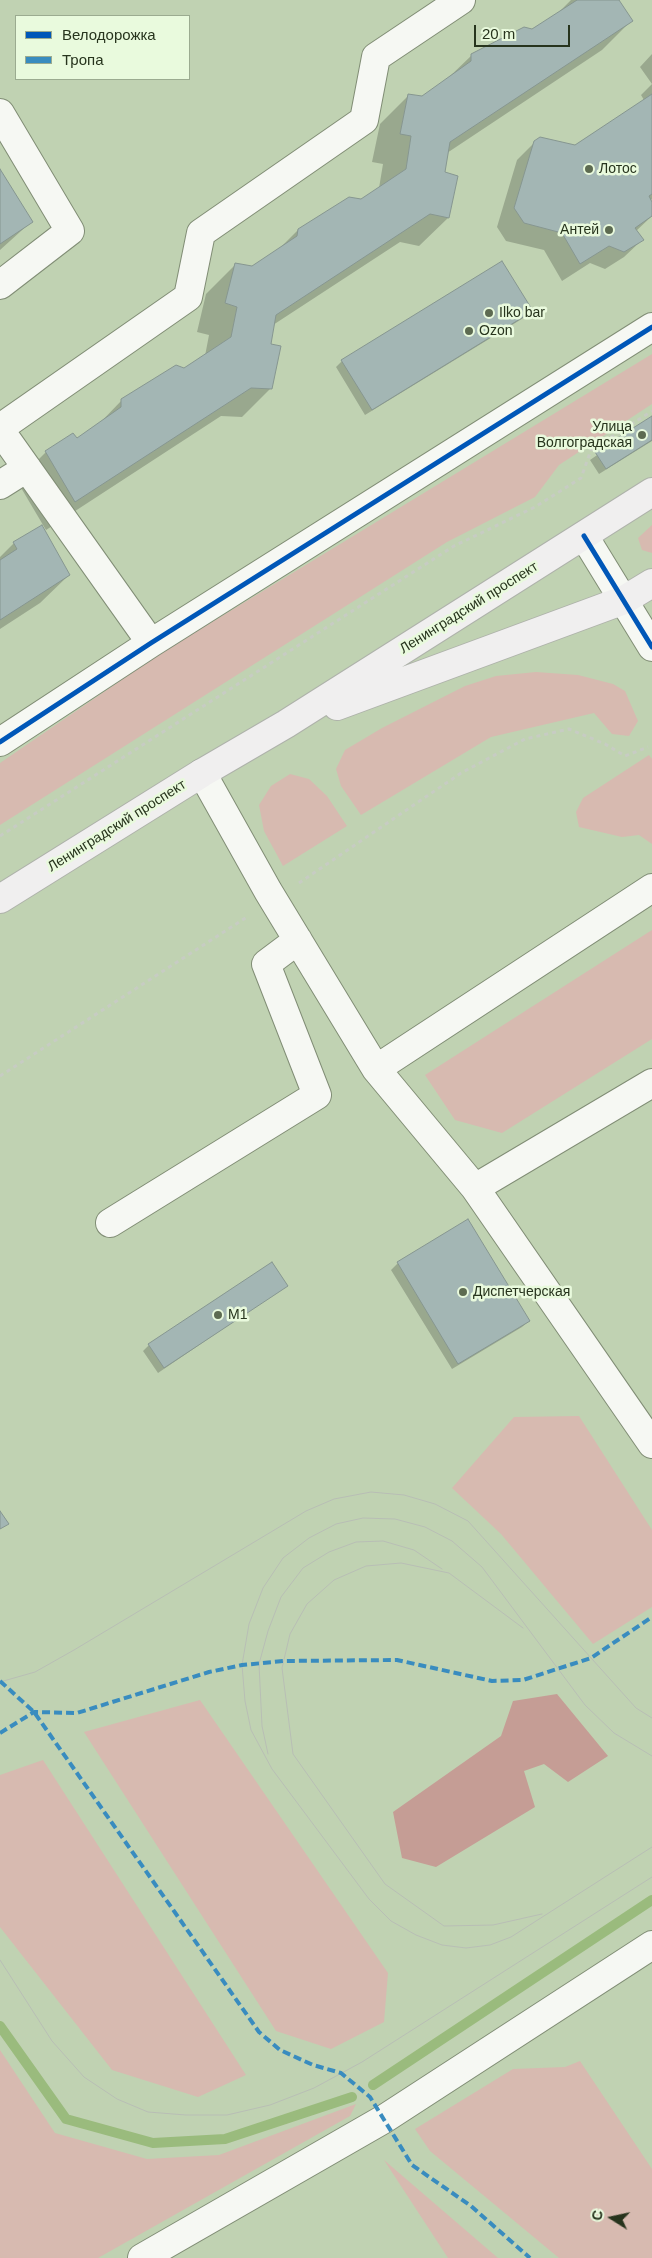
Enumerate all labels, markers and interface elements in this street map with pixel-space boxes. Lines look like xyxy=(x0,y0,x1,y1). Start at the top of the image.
legend xyxy=(15,15,190,80)
scale bar xyxy=(477,15,573,47)
text: 20 m xyxy=(482,25,515,42)
text: Велодорожка xyxy=(62,26,156,43)
text: Тропа xyxy=(62,51,103,68)
place label: Лотос xyxy=(599,161,637,177)
marker: Лотос xyxy=(583,163,595,175)
place label: Антей xyxy=(560,222,599,238)
marker: Антей xyxy=(603,224,615,236)
place label: Ilko bar xyxy=(499,305,545,321)
marker: Ilko bar xyxy=(483,307,495,319)
place label: Ozon xyxy=(479,323,512,339)
marker: Ozon xyxy=(463,325,475,337)
place label: Улица Волгоградская xyxy=(537,419,632,452)
marker: Улица Волгоградская xyxy=(636,429,648,441)
street label: Ленинградский проспект xyxy=(397,558,541,658)
street label: Ленинградский проспект xyxy=(45,776,189,876)
place label: Диспетчерская xyxy=(473,1284,570,1300)
marker: Диспетчерская xyxy=(457,1286,469,1298)
place label: М1 xyxy=(228,1307,247,1323)
marker: М1 xyxy=(212,1309,224,1321)
north arrow xyxy=(587,2193,637,2243)
text: С xyxy=(588,2209,606,2222)

